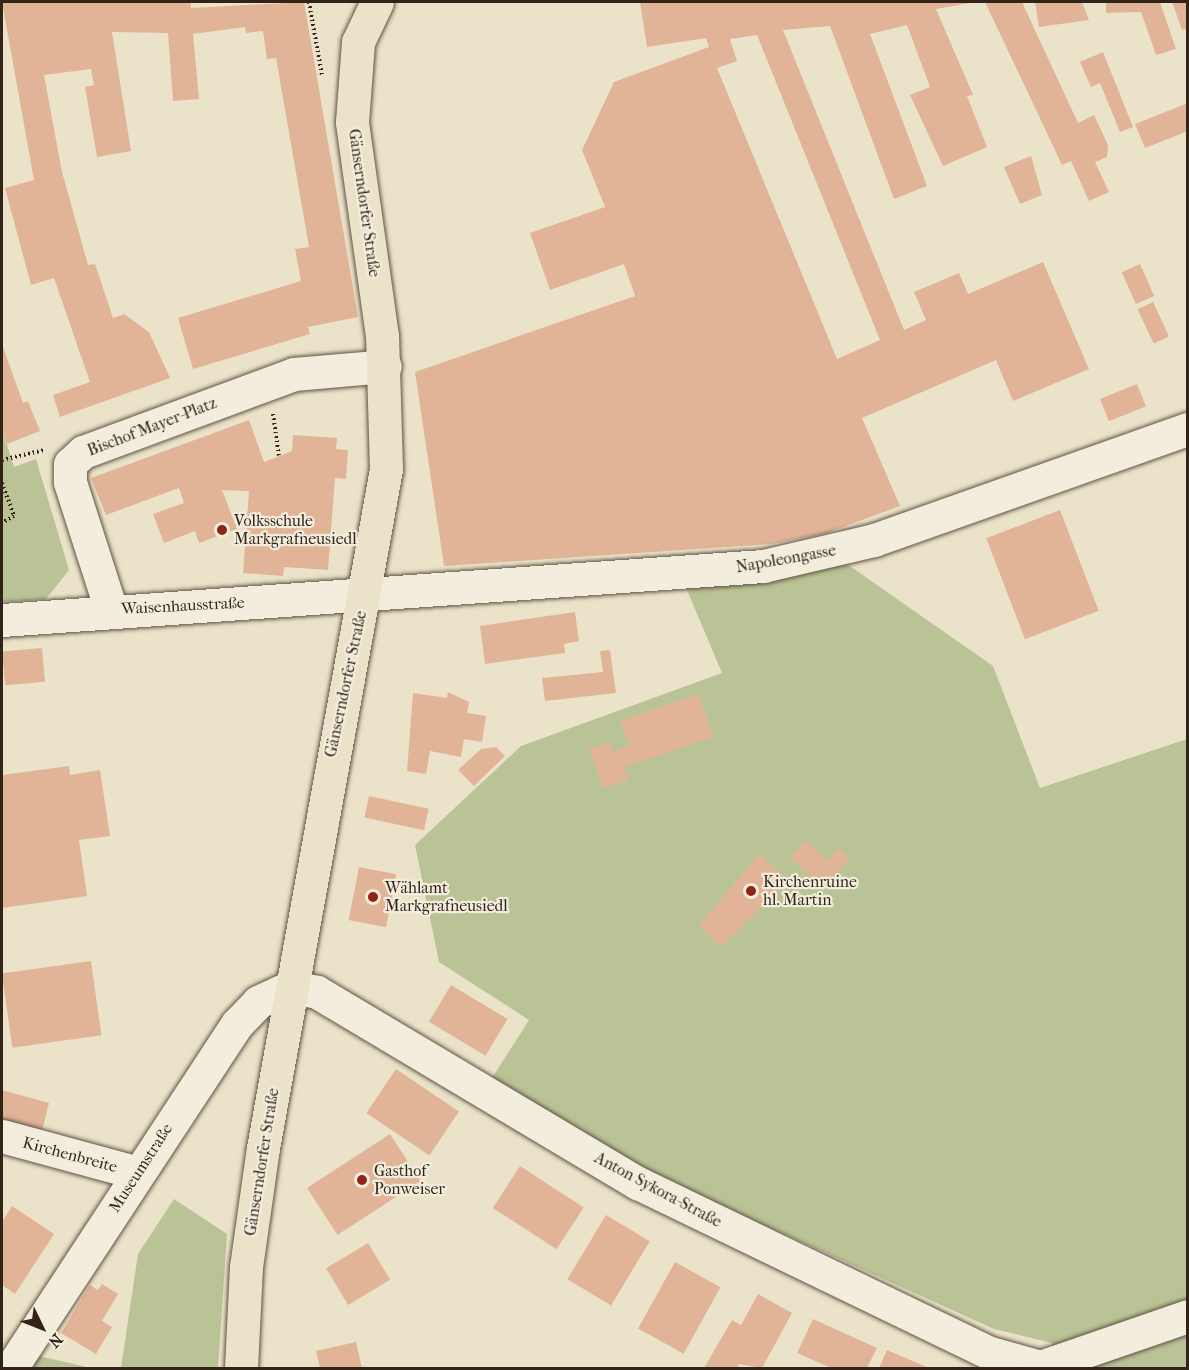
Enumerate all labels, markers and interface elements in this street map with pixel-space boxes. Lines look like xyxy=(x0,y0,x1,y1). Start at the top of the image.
street label: Gänserndorfer Straße xyxy=(344,128,384,278)
street label: Bischof Mayer-Platz xyxy=(85,394,219,460)
place label: Volksschule Markgrafneusiedl xyxy=(234,511,357,549)
marker: Volksschule Markgrafneusiedl xyxy=(215,523,229,537)
street label: Napoleongasse xyxy=(735,541,837,577)
street label: Waisenhausstraße xyxy=(121,593,245,619)
street label: Gänserndorfer Straße xyxy=(321,609,371,759)
place label: Kirchenruine hl. Martin xyxy=(763,872,857,910)
place label: Wählamt Markgrafneusiedl xyxy=(385,878,508,916)
marker: Kirchenruine hl. Martin xyxy=(744,884,758,898)
marker: Wählamt Markgrafneusiedl xyxy=(366,890,380,904)
street label: Gänserndorfer Straße xyxy=(241,1087,283,1237)
street label: Museumstraße xyxy=(105,1120,177,1216)
street label: Kirchenbreite xyxy=(21,1133,119,1177)
street label: Anton Sykora-Straße xyxy=(591,1148,725,1232)
place label: Gasthof Ponweiser xyxy=(374,1161,445,1199)
marker: Gasthof Ponweiser xyxy=(355,1173,369,1187)
north arrow xyxy=(12,1298,72,1358)
text: N xyxy=(44,1330,67,1352)

